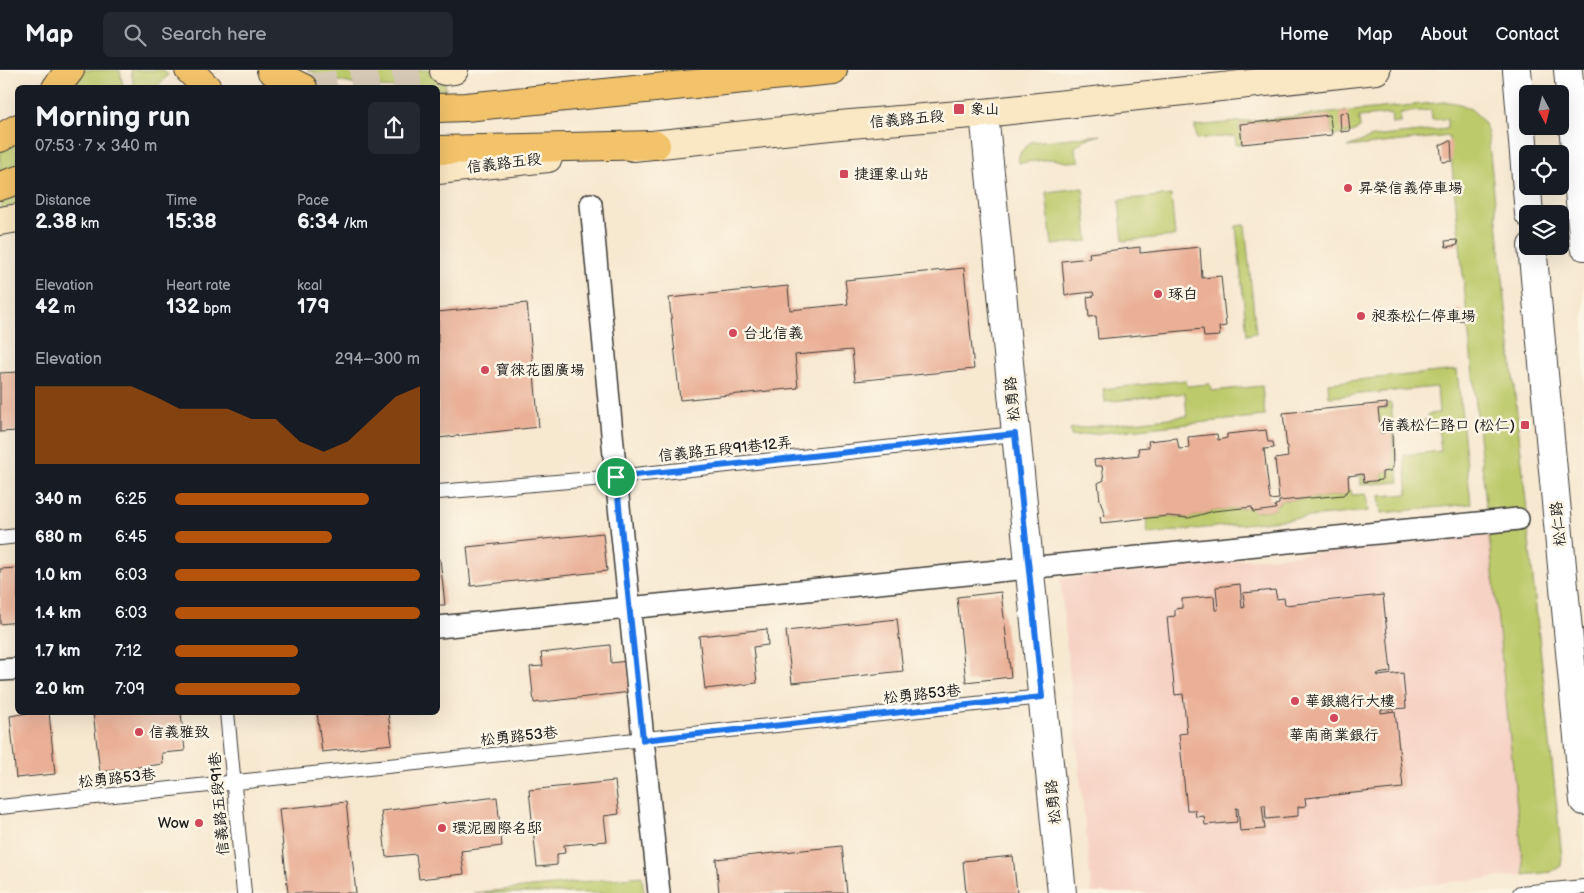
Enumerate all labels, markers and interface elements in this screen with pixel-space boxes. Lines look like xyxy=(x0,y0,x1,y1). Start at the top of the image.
search box xyxy=(103,12,453,57)
text: Map xyxy=(25,20,73,49)
icon: search xyxy=(121,21,149,49)
text: Search here xyxy=(161,23,267,46)
text: Home xyxy=(1280,24,1329,45)
text: Map xyxy=(1357,24,1393,45)
text: About xyxy=(1421,24,1468,45)
text: Contact xyxy=(1496,24,1559,45)
north arrow xyxy=(1519,85,1569,135)
map controls xyxy=(1519,85,1569,255)
place label: 象山 xyxy=(970,100,1000,119)
text: Morning run xyxy=(35,101,190,134)
button: share xyxy=(368,102,420,154)
marker: 象山 xyxy=(952,102,966,116)
street label: 信義路五段 xyxy=(869,107,945,132)
text: 07:53 · 7 × 340 m xyxy=(35,137,157,156)
button: locate xyxy=(1519,145,1569,195)
street label: 信義路五段 xyxy=(466,149,542,177)
place label: 捷運象山站 xyxy=(854,165,929,184)
marker: 捷運象山站 xyxy=(838,168,850,180)
place label: 昇榮信義停車場 xyxy=(1358,179,1463,198)
marker: 昇榮信義停車場 xyxy=(1342,182,1354,194)
text: Distance xyxy=(35,192,91,209)
text: Time xyxy=(166,192,197,209)
text: Pace xyxy=(297,192,329,209)
button: layers xyxy=(1519,205,1569,255)
text: 2.38 xyxy=(35,209,77,234)
text: 15:38 xyxy=(166,209,217,234)
text: 6:34 xyxy=(297,209,339,234)
text: km xyxy=(77,215,99,232)
text: /km xyxy=(339,215,368,232)
text: Elevation xyxy=(35,277,93,294)
text: Heart rate xyxy=(166,277,231,294)
text: kcal xyxy=(297,277,322,294)
place label: 琢白 xyxy=(1168,285,1198,304)
marker: 琢白 xyxy=(1152,288,1164,300)
text: 42 xyxy=(35,294,60,319)
text: 132 xyxy=(166,294,200,319)
text: 179 xyxy=(297,294,330,319)
text: m xyxy=(60,300,75,317)
text: bpm xyxy=(200,300,231,317)
place label: 昶泰松仁停車場 xyxy=(1371,307,1476,326)
marker: 昶泰松仁停車場 xyxy=(1355,310,1367,322)
place label: 台北信義 xyxy=(743,324,803,343)
marker: 台北信義 xyxy=(727,327,739,339)
text: Elevation xyxy=(35,350,102,369)
text: 294–300 m xyxy=(335,350,420,369)
place label: 寶徠花園廣場 xyxy=(495,361,585,380)
marker: 寶徠花園廣場 xyxy=(479,364,491,376)
street label: 松勇路 xyxy=(1001,376,1024,422)
place label: 信義松仁路口 (松仁) xyxy=(1380,416,1515,435)
marker: 信義松仁路口 (松仁) xyxy=(1519,419,1531,431)
street label: 信義路五段91巷12弄 xyxy=(657,433,793,466)
pin xyxy=(595,456,637,498)
icon: arrive xyxy=(602,463,630,491)
text: 340 m xyxy=(35,490,82,509)
text: 6:25 xyxy=(115,490,147,509)
street label: 松仁路 xyxy=(1547,501,1570,547)
text: 680 m xyxy=(35,528,82,547)
text: 6:45 xyxy=(115,528,147,547)
text: 1.0 km xyxy=(35,566,82,585)
text: 6:03 xyxy=(115,566,147,585)
text: 1.4 km xyxy=(35,604,81,623)
text: 6:03 xyxy=(115,604,147,623)
text: 1.7 km xyxy=(35,642,80,661)
text: 7:12 xyxy=(115,642,142,661)
text: 2.0 km xyxy=(35,680,84,699)
text: 7:09 xyxy=(115,680,145,699)
street label: 松勇路53巷 xyxy=(882,681,962,708)
place label: 華銀總行大樓 xyxy=(1305,692,1395,711)
marker: 華銀總行大樓 xyxy=(1289,695,1301,707)
marker: 華南商業銀行 xyxy=(1328,712,1340,724)
place label: 信義雅致 xyxy=(149,723,210,742)
street label: 松勇路53巷 xyxy=(479,723,559,750)
marker: 信義雅致 xyxy=(133,726,145,738)
place label: 華南商業銀行 xyxy=(1289,726,1379,745)
street label: 信義路五段91巷 xyxy=(205,751,234,857)
street label: 松勇路53巷 xyxy=(77,765,157,792)
street label: 松勇路 xyxy=(1042,779,1065,825)
place label: Wow xyxy=(158,814,189,833)
marker: Wow xyxy=(193,817,205,829)
place label: 環泥國際名邸 xyxy=(452,819,542,838)
marker: 環泥國際名邸 xyxy=(436,822,448,834)

